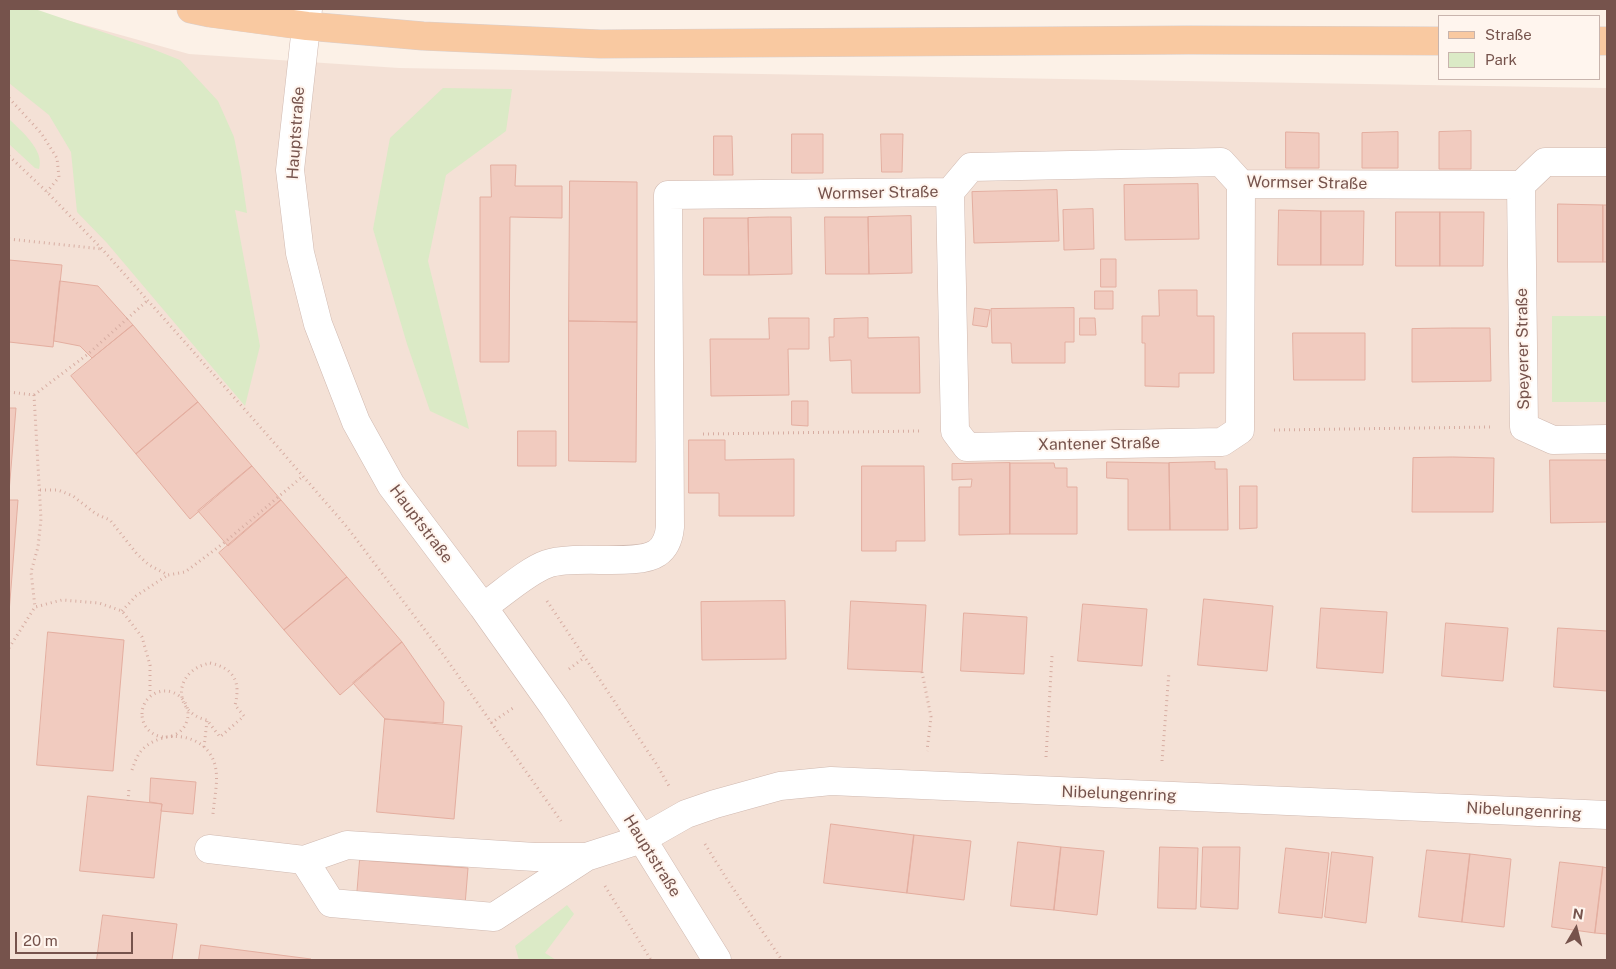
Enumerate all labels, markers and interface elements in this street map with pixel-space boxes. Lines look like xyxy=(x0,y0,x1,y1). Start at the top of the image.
legend xyxy=(1438,15,1601,80)
text: Straße xyxy=(1485,26,1532,43)
text: Park xyxy=(1485,51,1517,68)
street label: Hauptstraße xyxy=(283,86,309,180)
street label: Wormser Straße xyxy=(1246,172,1368,194)
street label: Wormser Straße xyxy=(817,182,939,204)
street label: Speyerer Straße xyxy=(1512,288,1534,410)
street label: Xantener Straße xyxy=(1038,433,1160,455)
street label: Hauptstraße xyxy=(385,481,457,567)
street label: Nibelungenring xyxy=(1061,782,1177,806)
street label: Nibelungenring xyxy=(1466,798,1582,824)
street label: Hauptstraße xyxy=(619,811,685,901)
north arrow xyxy=(1551,904,1601,954)
text: N xyxy=(1572,905,1585,923)
scale bar xyxy=(18,922,135,954)
text: 20 m xyxy=(23,932,58,949)

